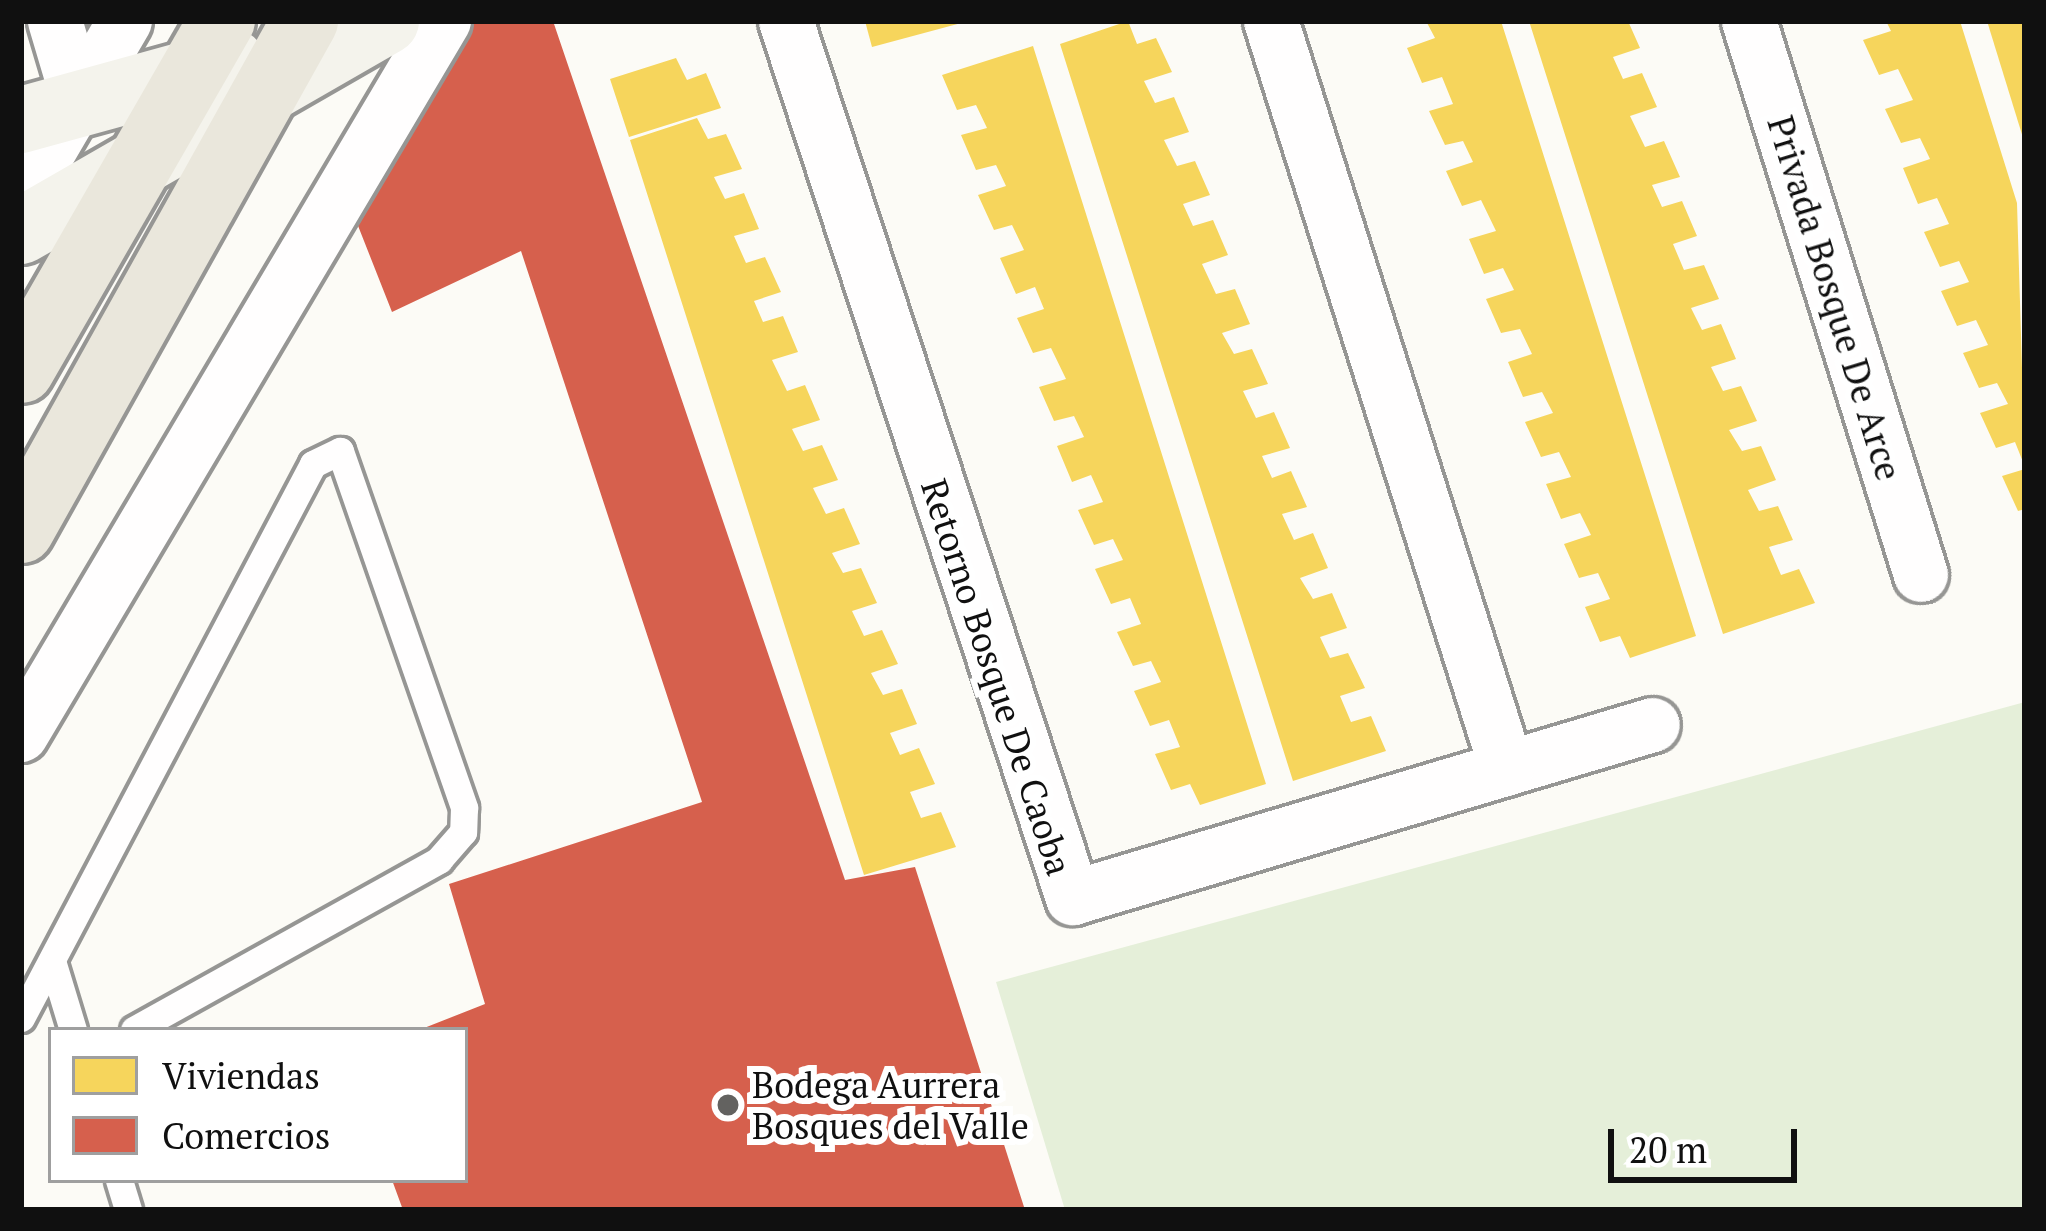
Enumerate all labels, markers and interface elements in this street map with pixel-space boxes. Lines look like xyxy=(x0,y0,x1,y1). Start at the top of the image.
street label: Privada Bosque De Arce xyxy=(1759,110,1911,486)
street label: Retorno Bosque De Caoba xyxy=(913,474,1081,880)
legend xyxy=(48,1027,468,1183)
text: Viviendas xyxy=(162,1052,320,1099)
place label: Bodega Aurrera Bosques del Valle xyxy=(752,1062,1030,1147)
marker: Bodega Aurrera Bosques del Valle xyxy=(715,1092,741,1118)
scale bar xyxy=(1614,1105,1803,1179)
text: Comercios xyxy=(162,1112,330,1159)
text: 20 m xyxy=(1629,1126,1707,1173)

